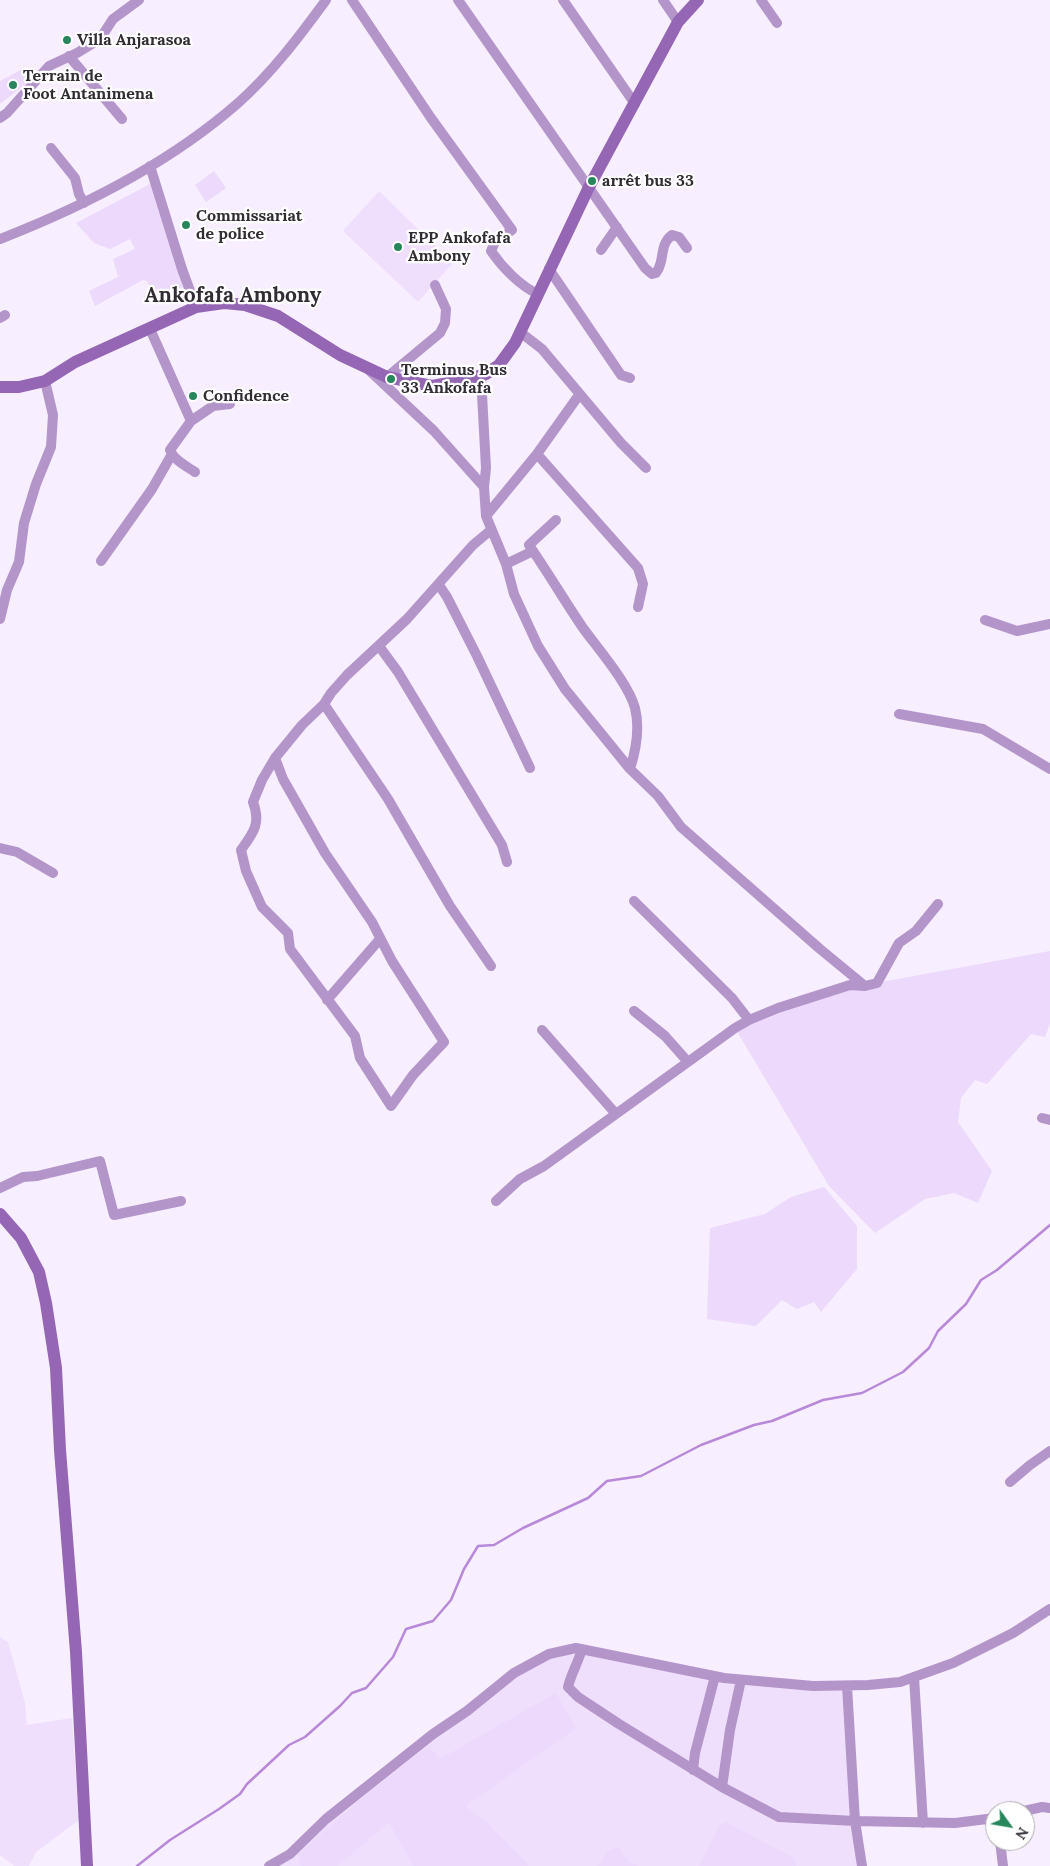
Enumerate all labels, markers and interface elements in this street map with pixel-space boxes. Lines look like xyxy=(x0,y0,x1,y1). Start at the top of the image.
place label: Villa Anjarasoa xyxy=(77,30,191,50)
marker: Villa Anjarasoa xyxy=(61,34,73,46)
place label: Terrain de Foot Antanimena xyxy=(23,66,153,104)
marker: Terrain de Foot Antanimena xyxy=(7,79,19,91)
place label: arrêt bus 33 xyxy=(602,171,694,191)
marker: arrêt bus 33 xyxy=(586,175,598,187)
place label: Commissariat de police xyxy=(196,206,302,244)
marker: Commissariat de police xyxy=(180,219,192,231)
place label: EPP Ankofafa Ambony xyxy=(408,228,511,266)
marker: EPP Ankofafa Ambony xyxy=(392,241,404,253)
district label: Ankofafa Ambony xyxy=(145,283,321,309)
place label: Terminus Bus 33 Ankofafa xyxy=(401,360,507,398)
marker: Terminus Bus 33 Ankofafa xyxy=(385,373,397,385)
place label: Confidence xyxy=(203,386,289,406)
marker: Confidence xyxy=(187,390,199,402)
north arrow xyxy=(985,1801,1035,1851)
text: N xyxy=(1011,1824,1032,1843)

